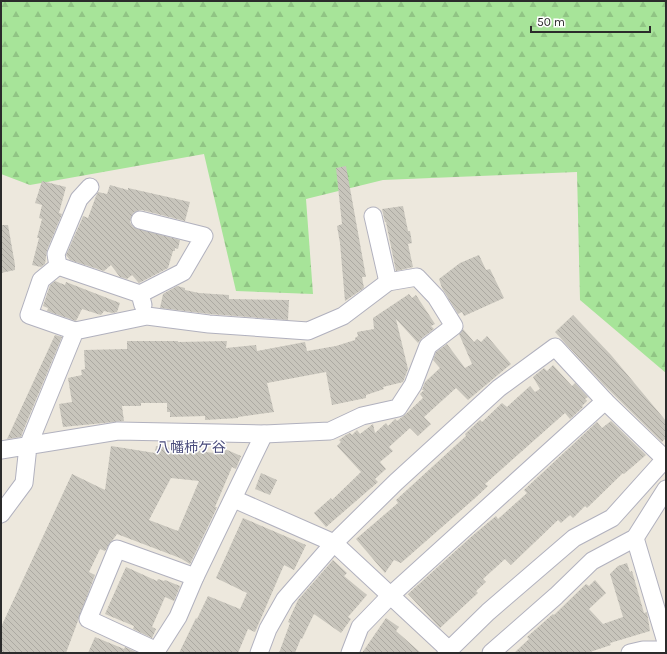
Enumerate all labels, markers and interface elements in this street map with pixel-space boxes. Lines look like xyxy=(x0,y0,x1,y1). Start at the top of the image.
scale bar xyxy=(531,8,650,34)
text: 50 m xyxy=(537,15,565,29)
district label: 八幡柿ケ谷 xyxy=(156,439,226,456)

